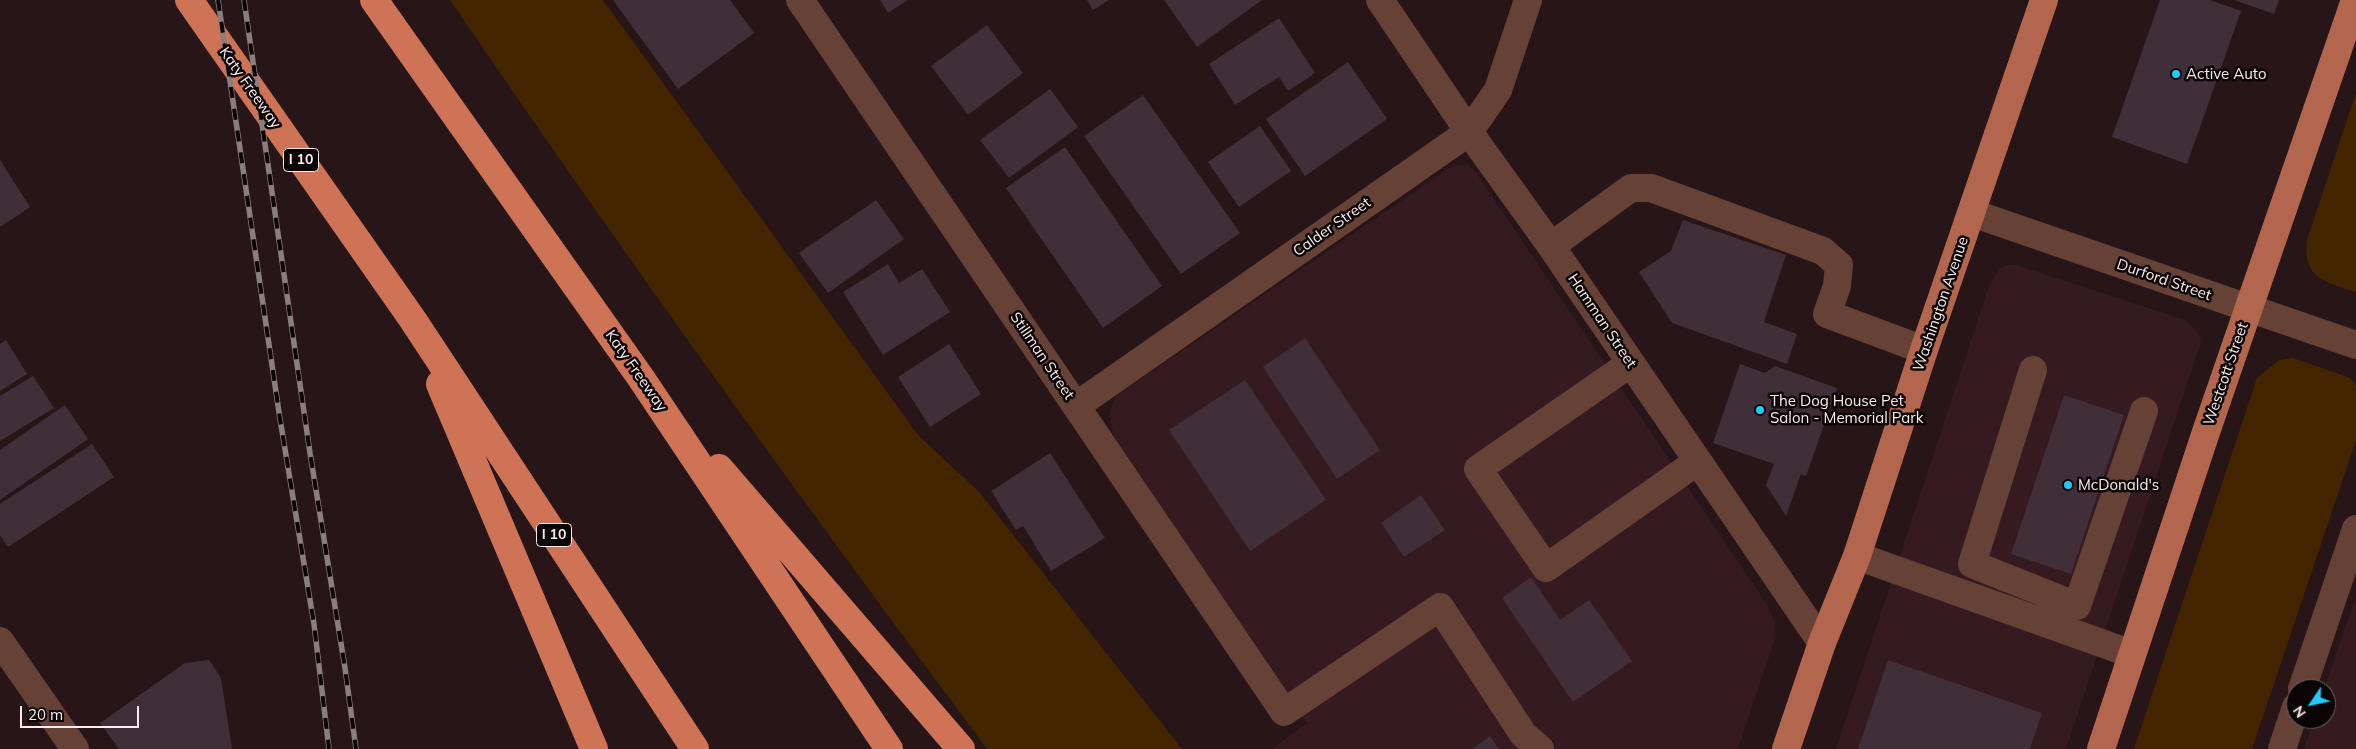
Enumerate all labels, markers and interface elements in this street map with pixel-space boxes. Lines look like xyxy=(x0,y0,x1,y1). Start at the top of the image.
street label: Katy Freeway xyxy=(215,44,285,132)
place label: Active Auto xyxy=(2186,65,2267,83)
marker: Active Auto xyxy=(2170,68,2182,80)
road number: I 10 xyxy=(284,148,318,172)
street label: Calder Street xyxy=(1290,194,1374,260)
street label: Washington Avenue xyxy=(1910,234,1972,374)
street label: Durford Street xyxy=(2114,255,2214,305)
street label: Hamman Street xyxy=(1564,270,1640,372)
street label: Stillman Street xyxy=(1006,309,1078,403)
street label: Westcott Street xyxy=(2200,320,2252,428)
street label: Katy Freeway xyxy=(601,327,671,415)
place label: The Dog House Pet Salon - Memorial Park xyxy=(1770,392,1923,427)
marker: The Dog House Pet Salon - Memorial Park xyxy=(1754,404,1766,416)
place label: McDonald's xyxy=(2078,476,2159,494)
marker: McDonald's xyxy=(2062,479,2074,491)
road number: I 10 xyxy=(536,524,572,546)
north arrow xyxy=(2286,679,2336,729)
scale bar xyxy=(22,696,141,728)
text: N xyxy=(2289,702,2310,721)
text: 20 m xyxy=(28,705,63,724)

